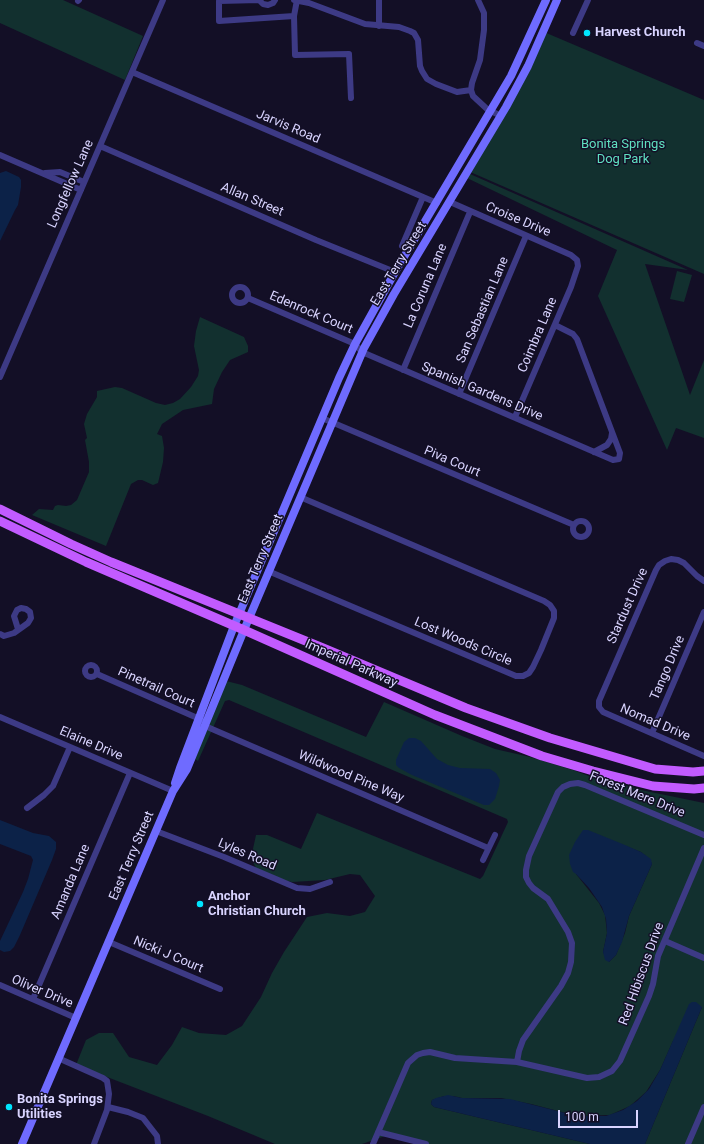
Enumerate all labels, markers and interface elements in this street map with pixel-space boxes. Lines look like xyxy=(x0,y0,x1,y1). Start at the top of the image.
place label: Harvest Church xyxy=(595,25,686,41)
marker: Harvest Church xyxy=(582,28,592,38)
street label: Jarvis Road xyxy=(254,107,322,147)
street label: Longfellow Lane xyxy=(45,137,97,231)
park label: Bonita Springs Dog Park xyxy=(581,137,665,168)
street label: Allan Street xyxy=(218,180,286,220)
street label: Croise Drive xyxy=(483,199,553,241)
street label: East Terry Street xyxy=(368,219,430,309)
street label: La Coruna Lane xyxy=(401,241,451,331)
street label: San Sebastian Lane xyxy=(454,255,512,365)
street label: Edenrock Court xyxy=(267,288,355,338)
street label: Coimbra Lane xyxy=(515,295,561,375)
street label: Spanish Gardens Drive xyxy=(419,359,545,425)
street label: Piva Court xyxy=(421,443,483,481)
street label: East Terry Street xyxy=(235,512,287,606)
street label: Stardust Drive xyxy=(604,566,652,646)
street label: Lost Woods Circle xyxy=(412,614,514,670)
street label: Tango Drive xyxy=(647,633,689,703)
street label: Imperial Parkway xyxy=(302,637,400,691)
street label: Pinetrail Court xyxy=(115,664,197,712)
street label: Nomad Drive xyxy=(617,701,693,745)
street label: Elaine Drive xyxy=(57,724,125,764)
street label: Wildwood Pine Way xyxy=(296,748,406,806)
street label: Forest Mere Drive xyxy=(587,769,687,821)
street label: East Terry Street xyxy=(106,809,158,903)
street label: Lyles Road xyxy=(215,836,279,874)
street label: Amanda Lane xyxy=(48,842,94,922)
place label: Anchor Christian Church xyxy=(208,889,306,920)
marker: Anchor Christian Church xyxy=(195,899,205,909)
street label: Red Hibiscus Drive xyxy=(616,921,668,1027)
street label: Nicki J Court xyxy=(131,933,205,977)
street label: Oliver Drive xyxy=(9,972,75,1012)
place label: Bonita Springs Utilities xyxy=(17,1092,103,1123)
marker: Bonita Springs Utilities xyxy=(4,1102,14,1112)
scale bar xyxy=(560,1102,640,1128)
text: 100 m xyxy=(565,1110,599,1124)

